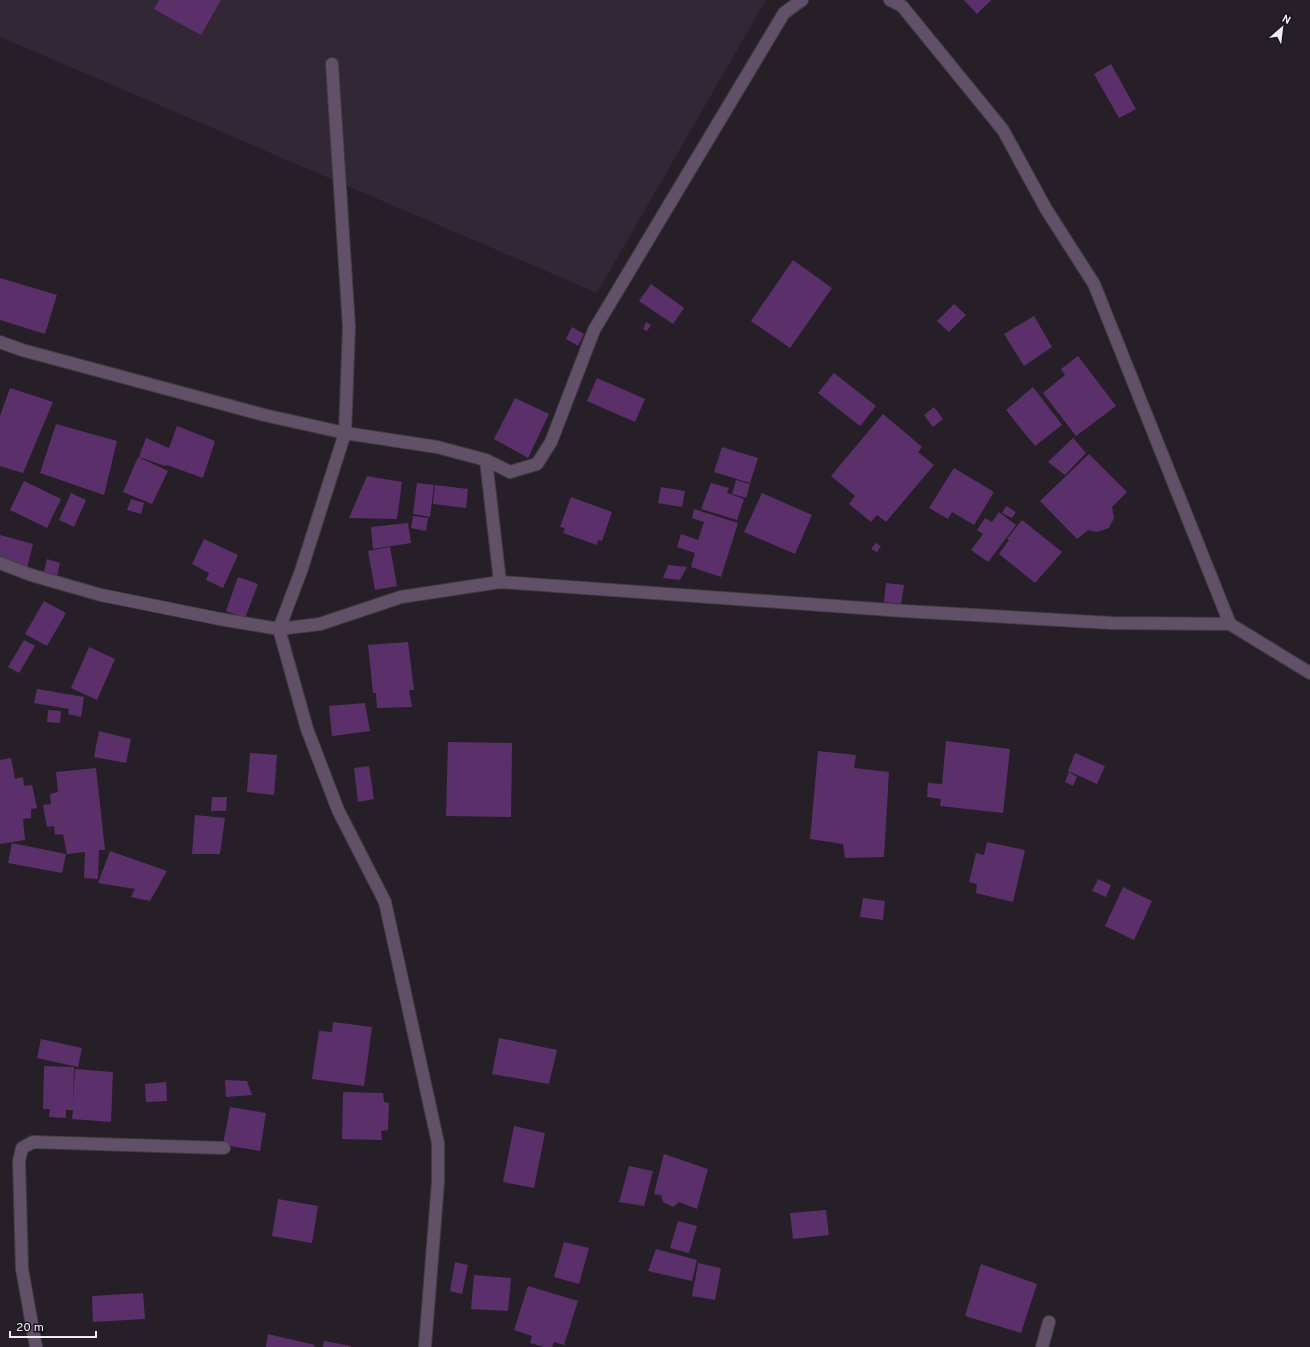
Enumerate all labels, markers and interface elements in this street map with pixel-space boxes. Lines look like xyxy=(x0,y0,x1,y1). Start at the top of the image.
north arrow xyxy=(1262,8,1302,48)
text: N xyxy=(1279,12,1293,28)
scale bar xyxy=(10,1313,96,1339)
text: 20 m xyxy=(16,1320,44,1336)

